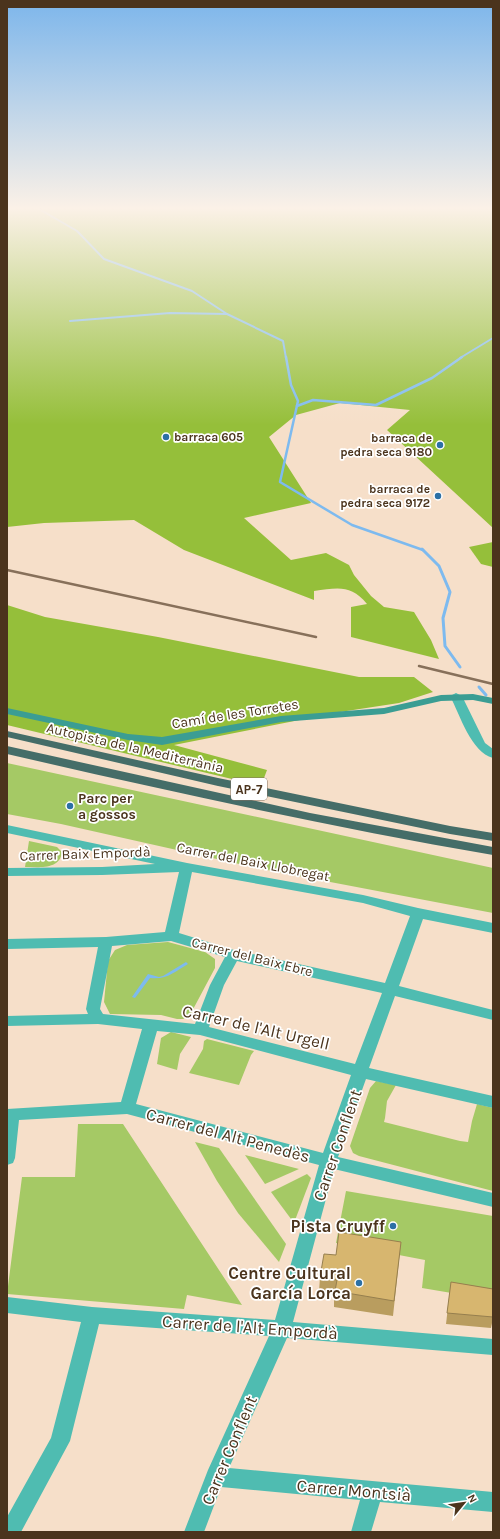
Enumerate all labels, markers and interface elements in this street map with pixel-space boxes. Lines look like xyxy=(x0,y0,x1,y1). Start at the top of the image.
place label: barraca 605 xyxy=(174,430,243,444)
place label: barraca de pedra seca 9180 xyxy=(340,431,432,459)
marker: barraca 605 xyxy=(161,432,171,442)
marker: barraca de pedra seca 9180 xyxy=(435,440,445,450)
place label: barraca de pedra seca 9172 xyxy=(340,482,430,510)
marker: barraca de pedra seca 9172 xyxy=(433,491,443,501)
street label: Camí de les Torretes xyxy=(170,696,300,732)
street label: Autopista de la Mediterrània xyxy=(45,719,225,777)
road number: AP-7 xyxy=(231,778,267,800)
place label: Parc per a gossos xyxy=(78,790,136,823)
marker: Parc per a gossos xyxy=(65,801,75,811)
street label: Carrer del Baix Llobregat xyxy=(175,839,331,885)
street label: Carrer Baix Empordà xyxy=(19,843,151,865)
street label: Carrer del Baix Ebre xyxy=(190,934,314,980)
street label: Carrer de l'Alt Urgell xyxy=(180,1000,332,1054)
street label: Carrer Conflent xyxy=(309,1086,365,1204)
street label: Carrer del Alt Penedès xyxy=(144,1104,312,1166)
place label: Pista Cruyff xyxy=(290,1216,386,1236)
marker: Pista Cruyff xyxy=(388,1221,398,1231)
place label: Centre Cultural García Lorca xyxy=(228,1263,351,1303)
marker: Centre Cultural García Lorca xyxy=(354,1278,364,1288)
street label: Carrer de l'Alt Empordà xyxy=(161,1311,339,1343)
street label: Carrer Conflent xyxy=(197,1392,261,1508)
street label: Carrer Montsià xyxy=(296,1475,412,1505)
north arrow xyxy=(444,1483,484,1523)
text: N xyxy=(465,1492,480,1505)

